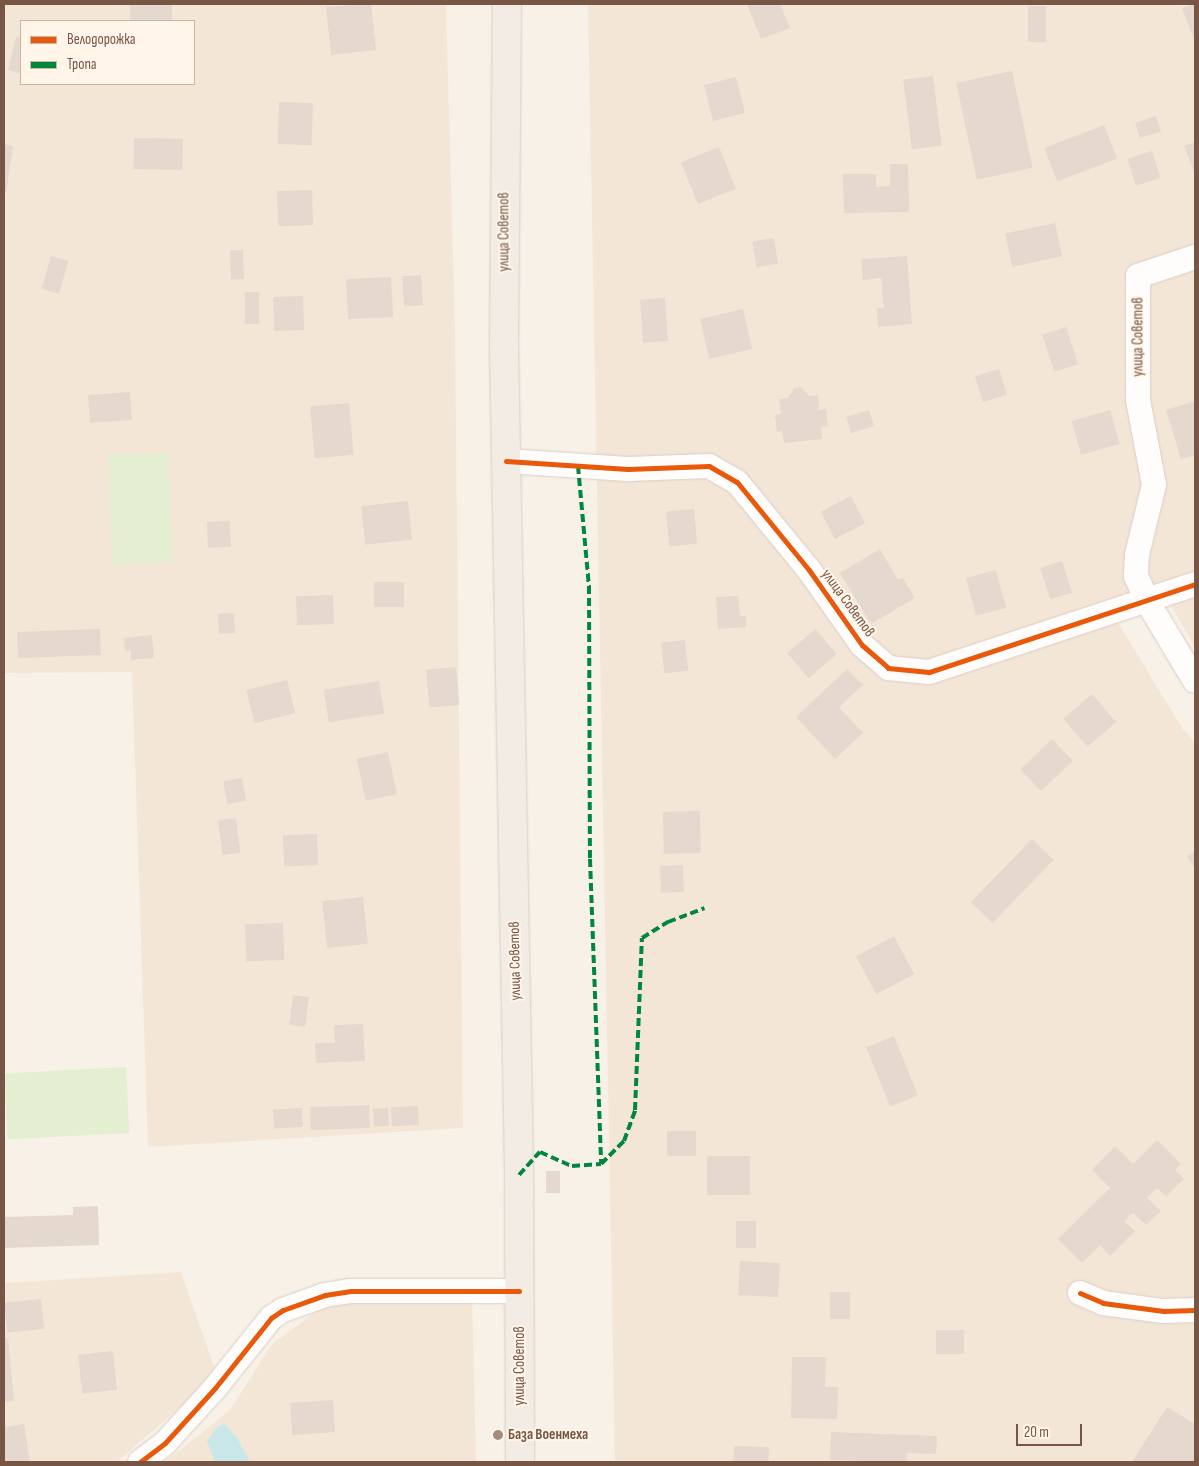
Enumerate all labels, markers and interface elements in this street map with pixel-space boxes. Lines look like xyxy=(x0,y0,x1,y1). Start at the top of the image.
legend xyxy=(20,20,195,85)
text: Велодорожка xyxy=(67,30,136,49)
text: Тропа xyxy=(67,55,97,74)
street label: улица Советов xyxy=(495,192,513,272)
street label: улица Советов xyxy=(1129,297,1147,377)
street label: улица Советов xyxy=(817,566,879,640)
street label: улица Советов xyxy=(505,921,525,1001)
street label: улица Советов xyxy=(511,1326,529,1406)
scale bar xyxy=(1019,1414,1085,1446)
text: 20 m xyxy=(1024,1423,1049,1442)
place label: База Военмеха xyxy=(508,1426,588,1444)
marker: База Военмеха xyxy=(492,1429,504,1441)

